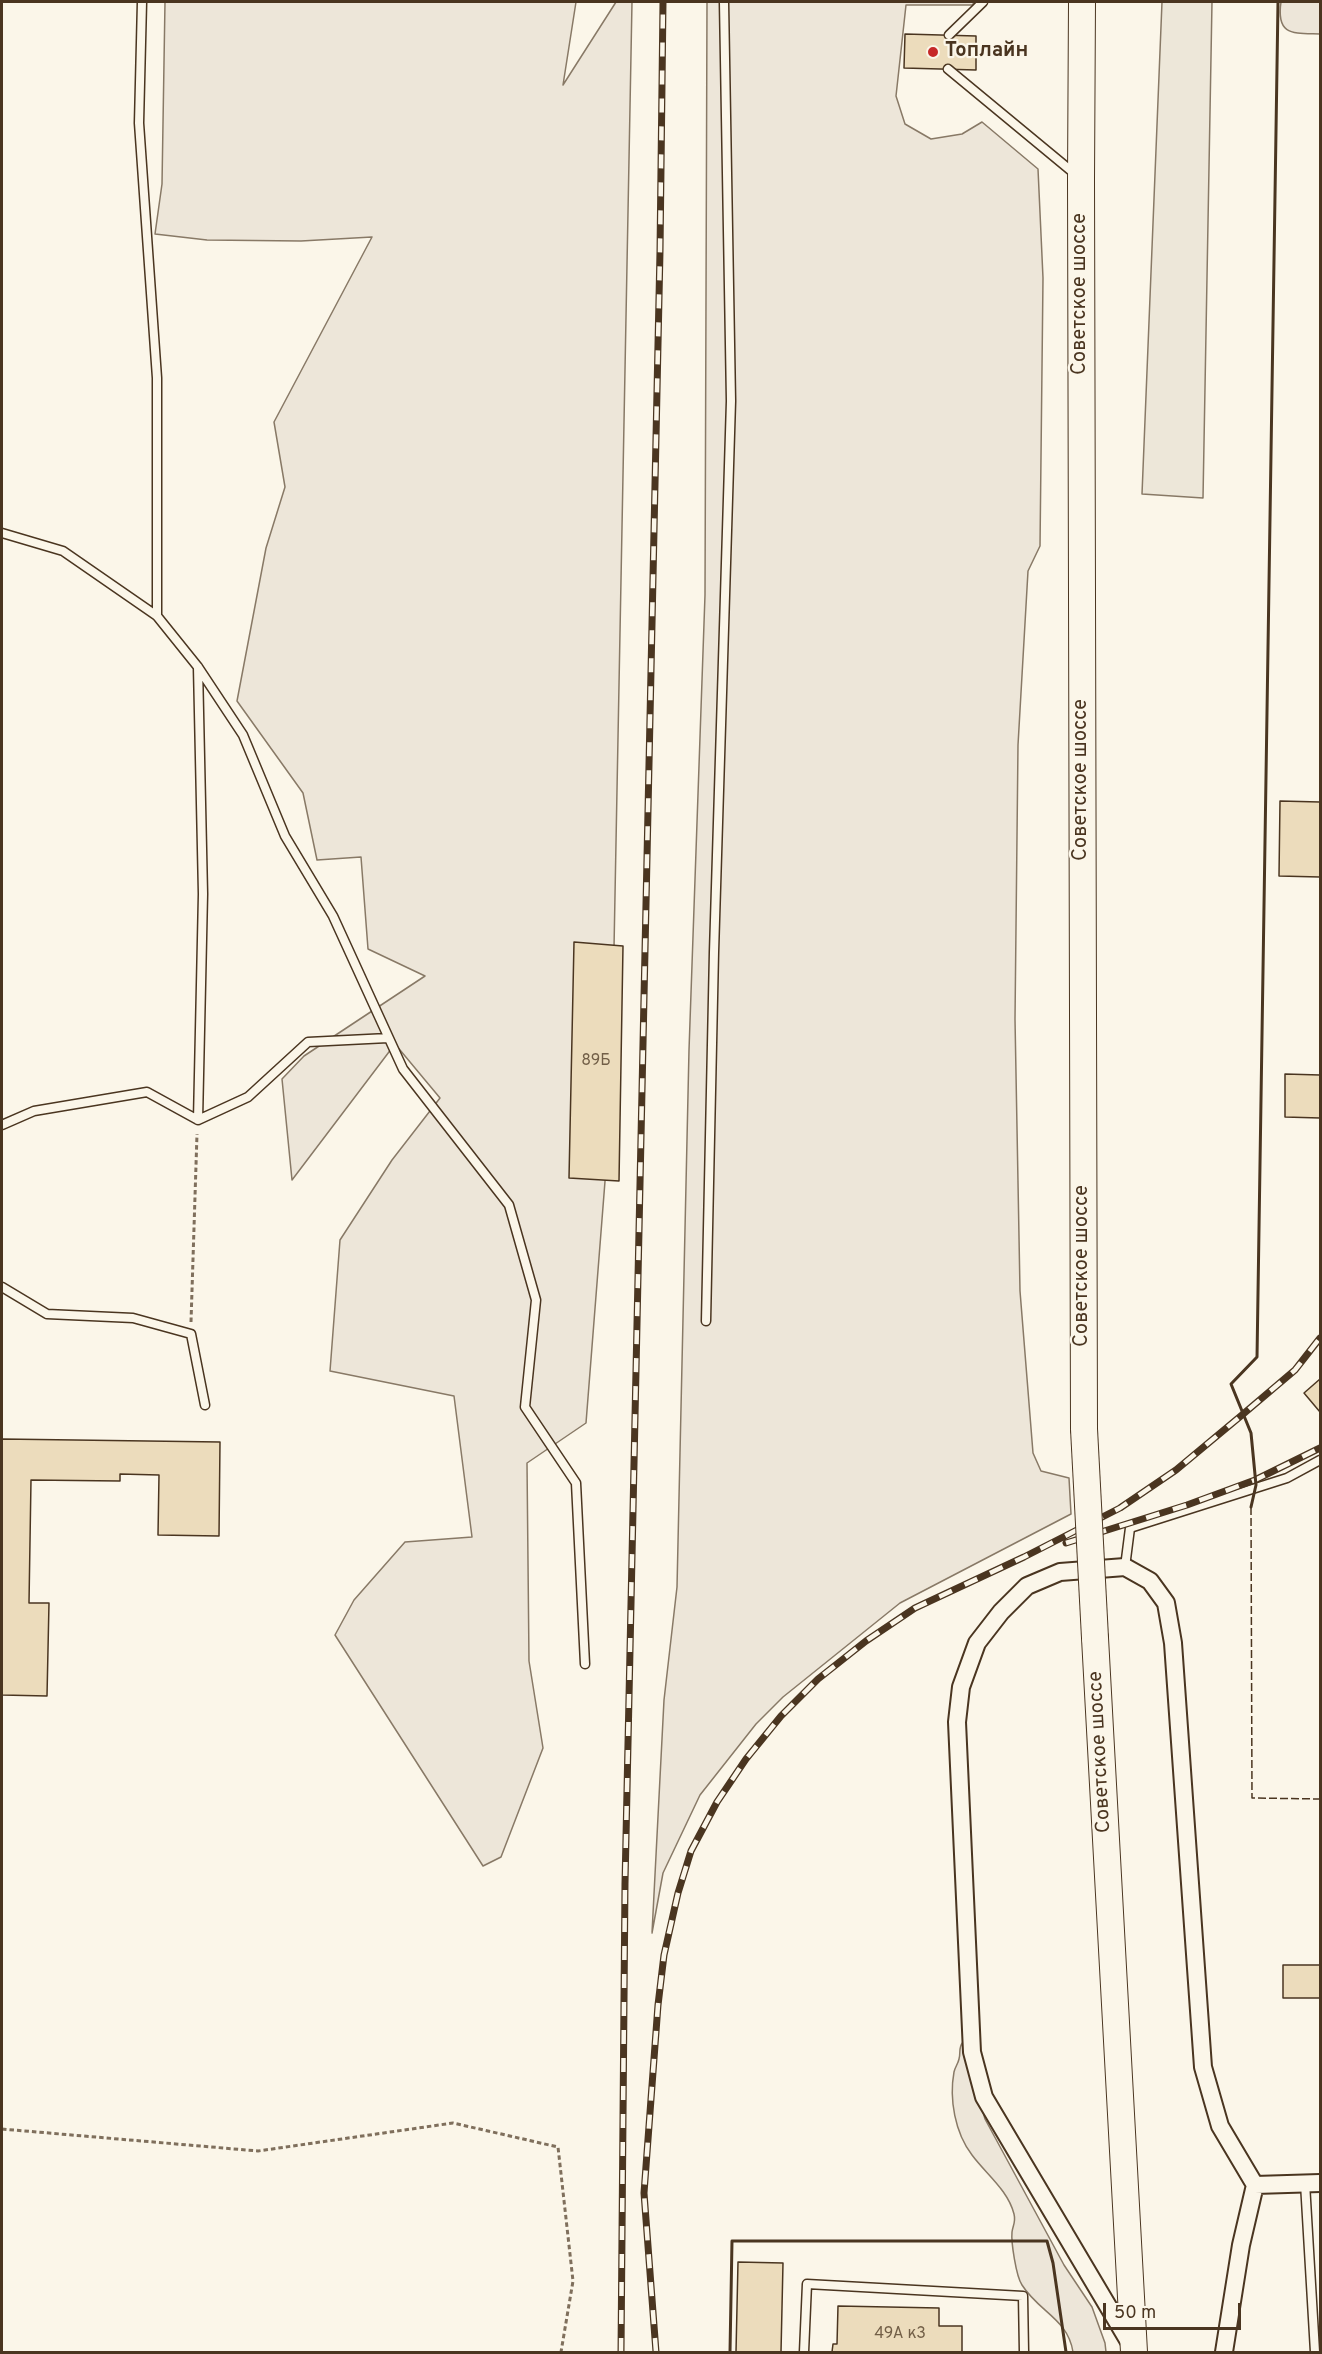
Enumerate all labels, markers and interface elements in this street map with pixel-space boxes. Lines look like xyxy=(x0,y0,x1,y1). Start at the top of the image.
place label: Топлайн xyxy=(945,40,1028,64)
marker: Топлайн xyxy=(926,45,940,59)
street label: Советское шоссе xyxy=(1069,213,1093,375)
street label: Советское шоссе xyxy=(1070,699,1094,861)
house number: 89Б xyxy=(581,1052,611,1072)
street label: Советское шоссе xyxy=(1071,1185,1095,1347)
street label: Советское шоссе xyxy=(1085,1670,1117,1834)
scale bar xyxy=(1106,2291,1244,2329)
text: 50 m xyxy=(1114,2302,1156,2325)
house number: 49А к3 xyxy=(874,2325,926,2345)

